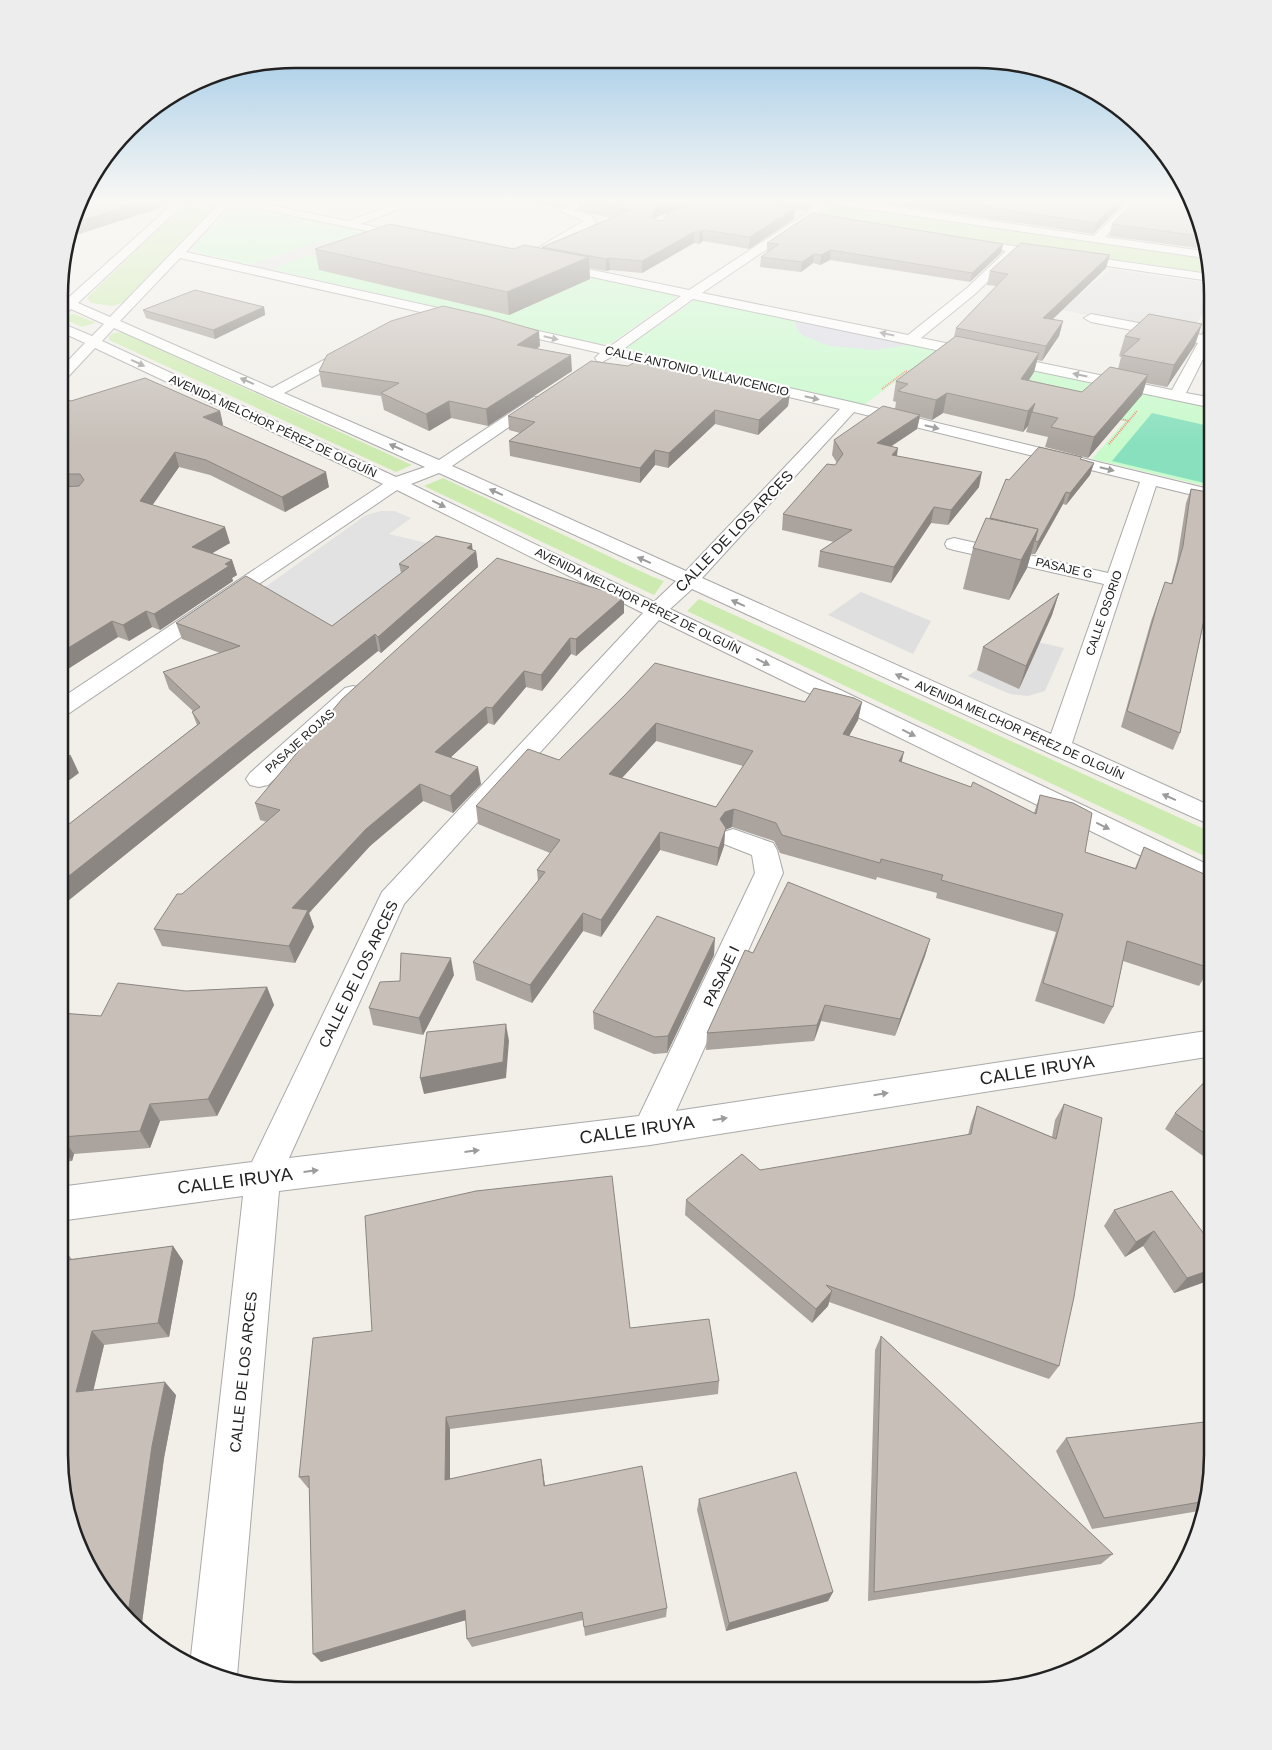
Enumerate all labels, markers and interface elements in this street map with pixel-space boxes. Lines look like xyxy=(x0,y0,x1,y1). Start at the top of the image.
one-way arrow xyxy=(879,330,894,338)
one-way arrow xyxy=(544,334,559,342)
street label: CALLE ANTONIO VILLAVICENCIO xyxy=(604,343,790,399)
one-way arrow xyxy=(130,359,145,368)
street label: AVENIDA MELCHOR PÉREZ DE OLGUÍN xyxy=(167,371,379,480)
one-way arrow xyxy=(1072,371,1087,379)
one-way arrow xyxy=(240,377,254,385)
one-way arrow xyxy=(804,394,820,402)
one-way arrow xyxy=(925,423,940,431)
one-way arrow xyxy=(389,443,403,451)
one-way arrow xyxy=(1100,465,1115,473)
street label: CALLE DE LOS ARCES xyxy=(672,467,796,595)
one-way arrow xyxy=(489,488,503,496)
one-way arrow xyxy=(432,499,447,508)
street label: AVENIDA MELCHOR PÉREZ DE OLGUÍN xyxy=(533,544,744,657)
one-way arrow xyxy=(637,555,651,563)
street label: PASAJE G xyxy=(1034,555,1094,581)
street label: CALLE OSORIO xyxy=(1083,568,1125,658)
one-way arrow xyxy=(731,598,745,606)
one-way arrow xyxy=(756,658,770,666)
one-way arrow xyxy=(895,673,909,681)
street label: AVENIDA MELCHOR PÉREZ DE OLGUÍN xyxy=(913,676,1127,783)
street label: PASAJE ROJAS xyxy=(262,706,338,776)
one-way arrow xyxy=(902,729,916,737)
one-way arrow xyxy=(1162,793,1176,801)
one-way arrow xyxy=(1096,822,1110,830)
street label: CALLE DE LOS ARCES xyxy=(315,898,401,1050)
street label: PASAJE I xyxy=(700,943,742,1009)
street label: CALLE IRUYA xyxy=(978,1051,1096,1089)
one-way arrow xyxy=(873,1090,889,1098)
street label: CALLE IRUYA xyxy=(578,1112,696,1148)
one-way arrow xyxy=(713,1115,729,1123)
one-way arrow xyxy=(465,1147,481,1155)
street label: CALLE IRUYA xyxy=(176,1164,294,1198)
one-way arrow xyxy=(303,1167,319,1175)
street label: CALLE DE LOS ARCES xyxy=(226,1291,260,1453)

